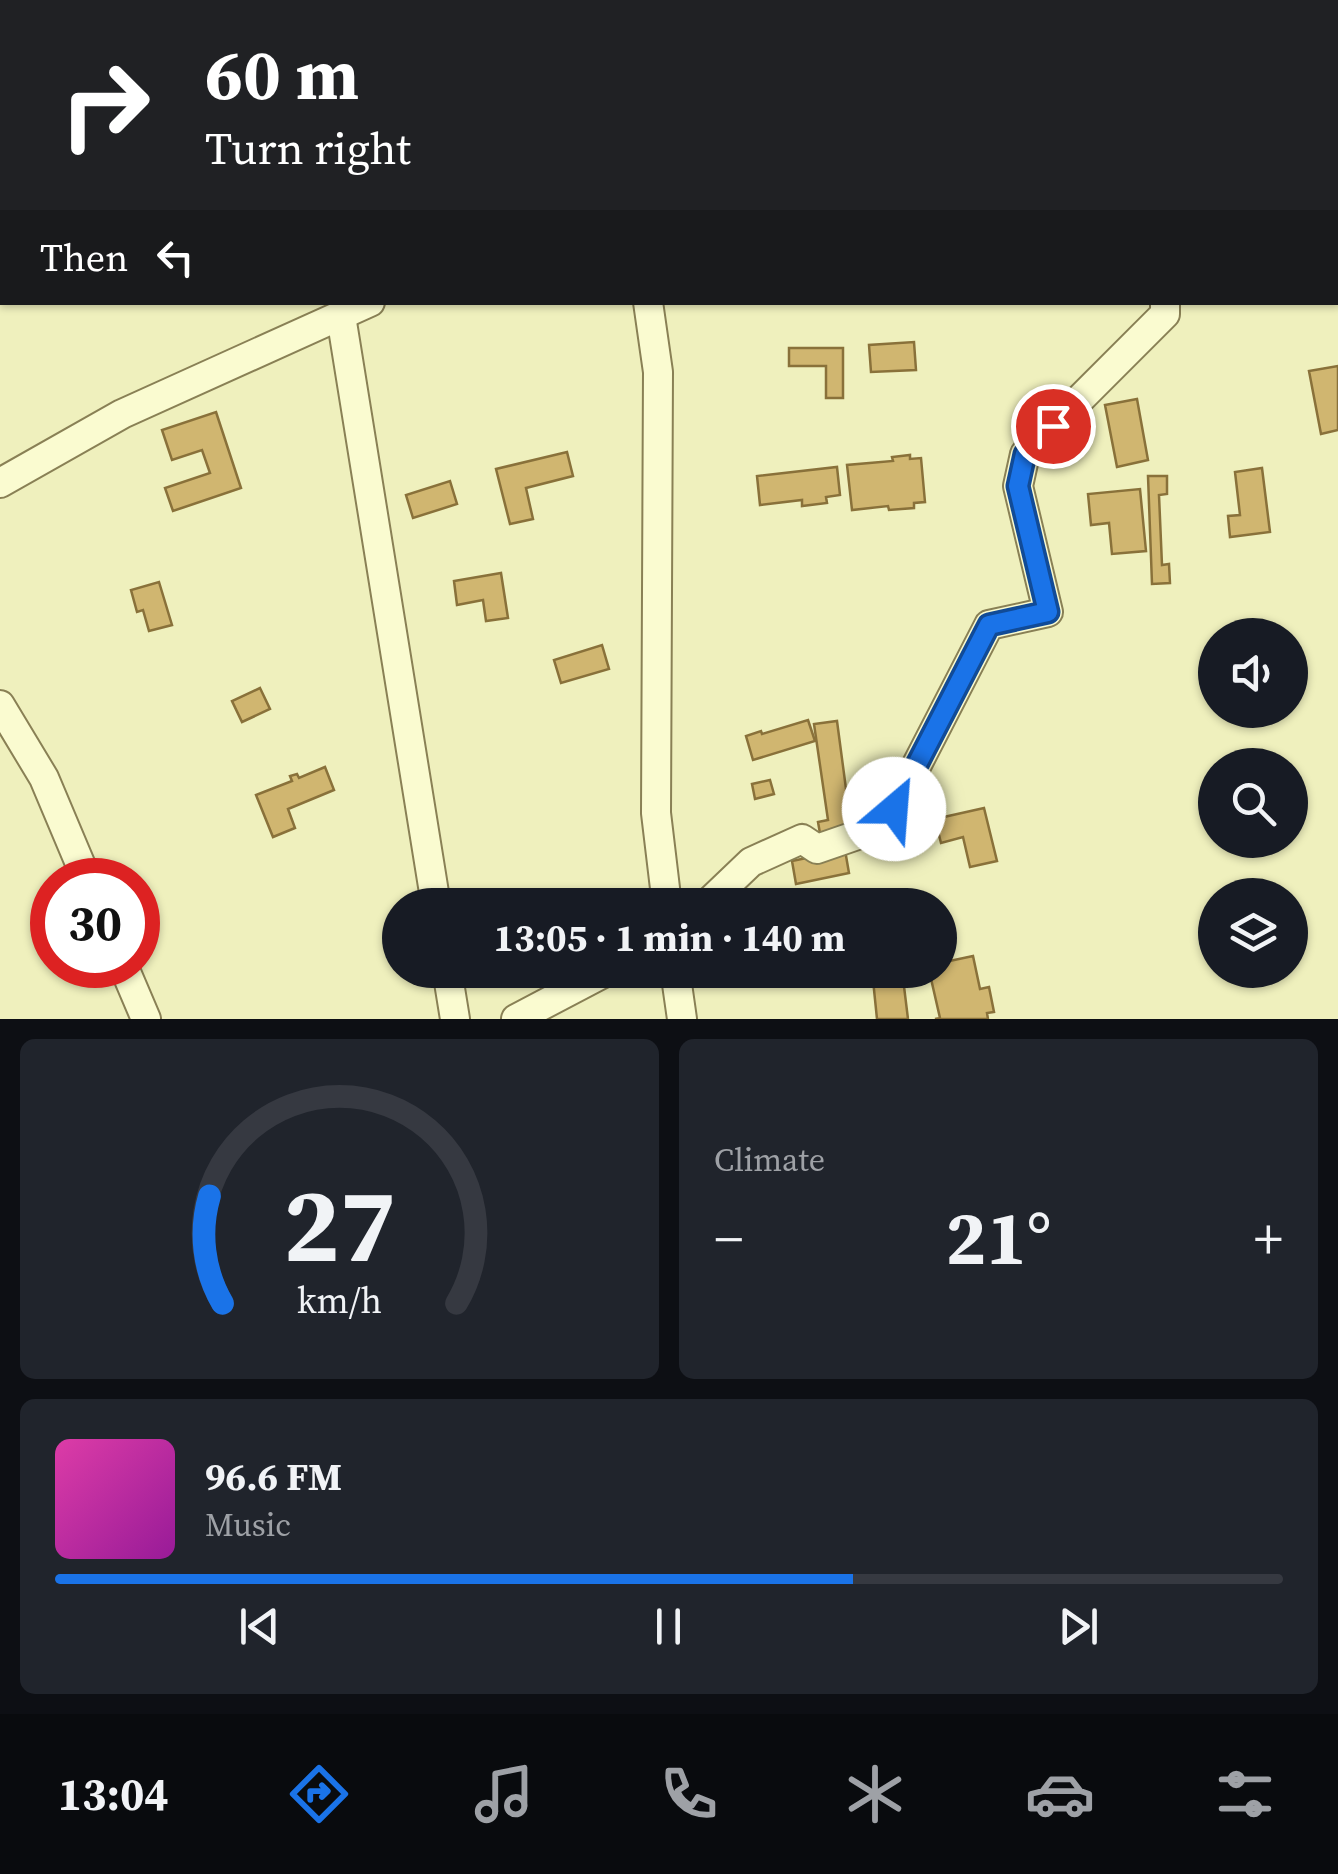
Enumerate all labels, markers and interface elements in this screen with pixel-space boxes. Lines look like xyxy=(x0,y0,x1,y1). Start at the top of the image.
text: 60 m xyxy=(205,26,359,122)
icon: right xyxy=(40,40,170,170)
text: Turn right xyxy=(205,117,411,179)
icon: left xyxy=(148,230,203,285)
text: Then xyxy=(40,232,128,284)
pin xyxy=(1011,384,1096,469)
icon: arrive xyxy=(1026,399,1081,454)
map controls xyxy=(1198,618,1308,988)
button: sound xyxy=(1198,618,1308,728)
button: search xyxy=(1198,748,1308,858)
position arrow xyxy=(842,757,946,861)
speed limit sign: 30 xyxy=(30,858,160,988)
button: layers xyxy=(1198,878,1308,988)
text: 13:05 · 1 min · 140 m xyxy=(493,912,846,964)
text: Climate xyxy=(714,1138,825,1182)
text: 27 xyxy=(283,1153,396,1296)
text: 21° xyxy=(946,1186,1051,1289)
text: − xyxy=(714,1201,743,1276)
text: + xyxy=(1254,1201,1283,1276)
text: km/h xyxy=(297,1276,382,1325)
text: 96.6 FM xyxy=(205,1451,342,1503)
text: Music xyxy=(205,1503,291,1547)
icon: previous xyxy=(232,1599,287,1654)
icon: pause xyxy=(641,1599,696,1654)
icon: next xyxy=(1051,1599,1106,1654)
icon: directions xyxy=(284,1759,354,1829)
icon: music xyxy=(469,1759,539,1829)
icon: phone xyxy=(654,1759,724,1829)
icon: climate xyxy=(840,1759,910,1829)
icon: car xyxy=(1025,1759,1095,1829)
icon: filters xyxy=(1210,1759,1280,1829)
text: 13:04 xyxy=(58,1763,169,1825)

